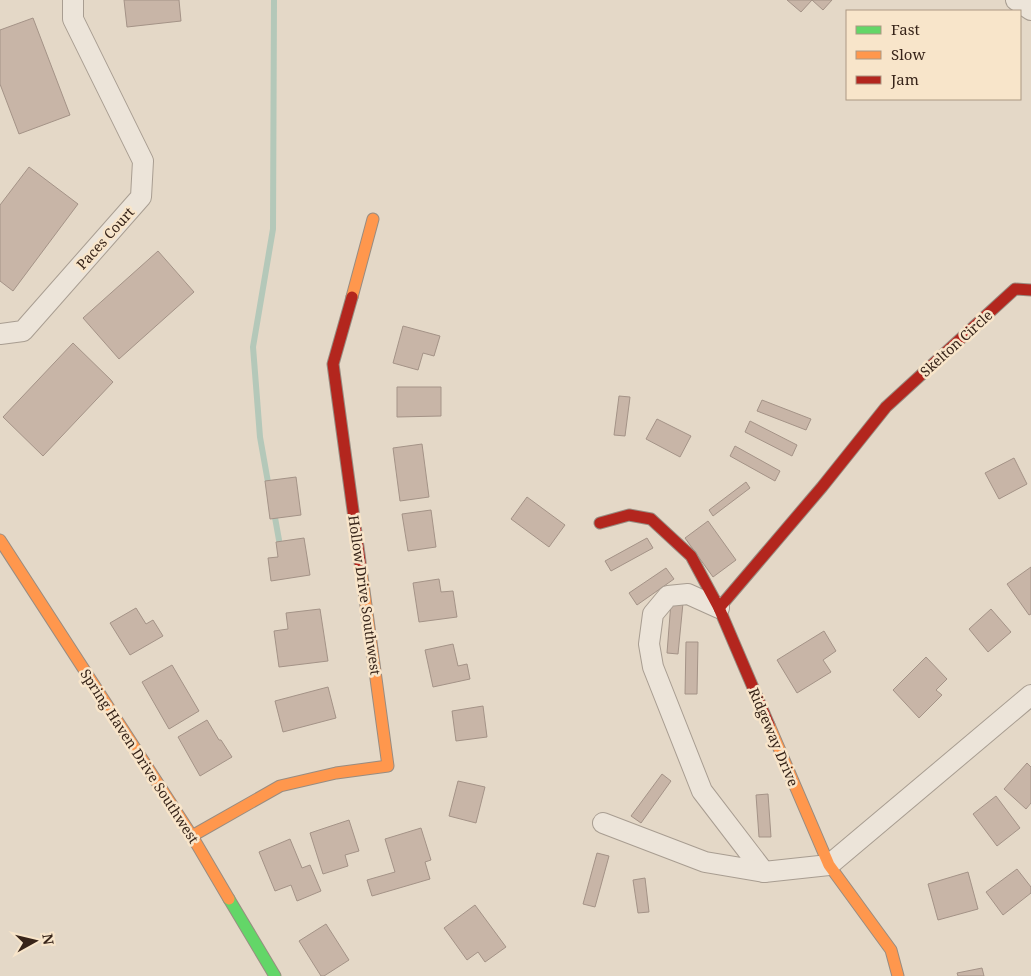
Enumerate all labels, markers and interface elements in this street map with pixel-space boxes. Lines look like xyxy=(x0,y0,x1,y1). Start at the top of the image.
legend xyxy=(846,10,1021,100)
text: Fast xyxy=(891,19,920,39)
text: Slow xyxy=(891,44,925,64)
text: Jam xyxy=(890,69,919,89)
street label: Paces Court xyxy=(72,203,138,273)
street label: Skelton Circle xyxy=(916,305,996,381)
street label: Hollow Drive Southwest xyxy=(344,514,386,676)
street label: Spring Haven Drive Southwest xyxy=(76,665,204,847)
street label: Ridgeway Drive xyxy=(745,685,803,789)
north arrow xyxy=(10,916,60,966)
text: N xyxy=(38,932,59,946)

